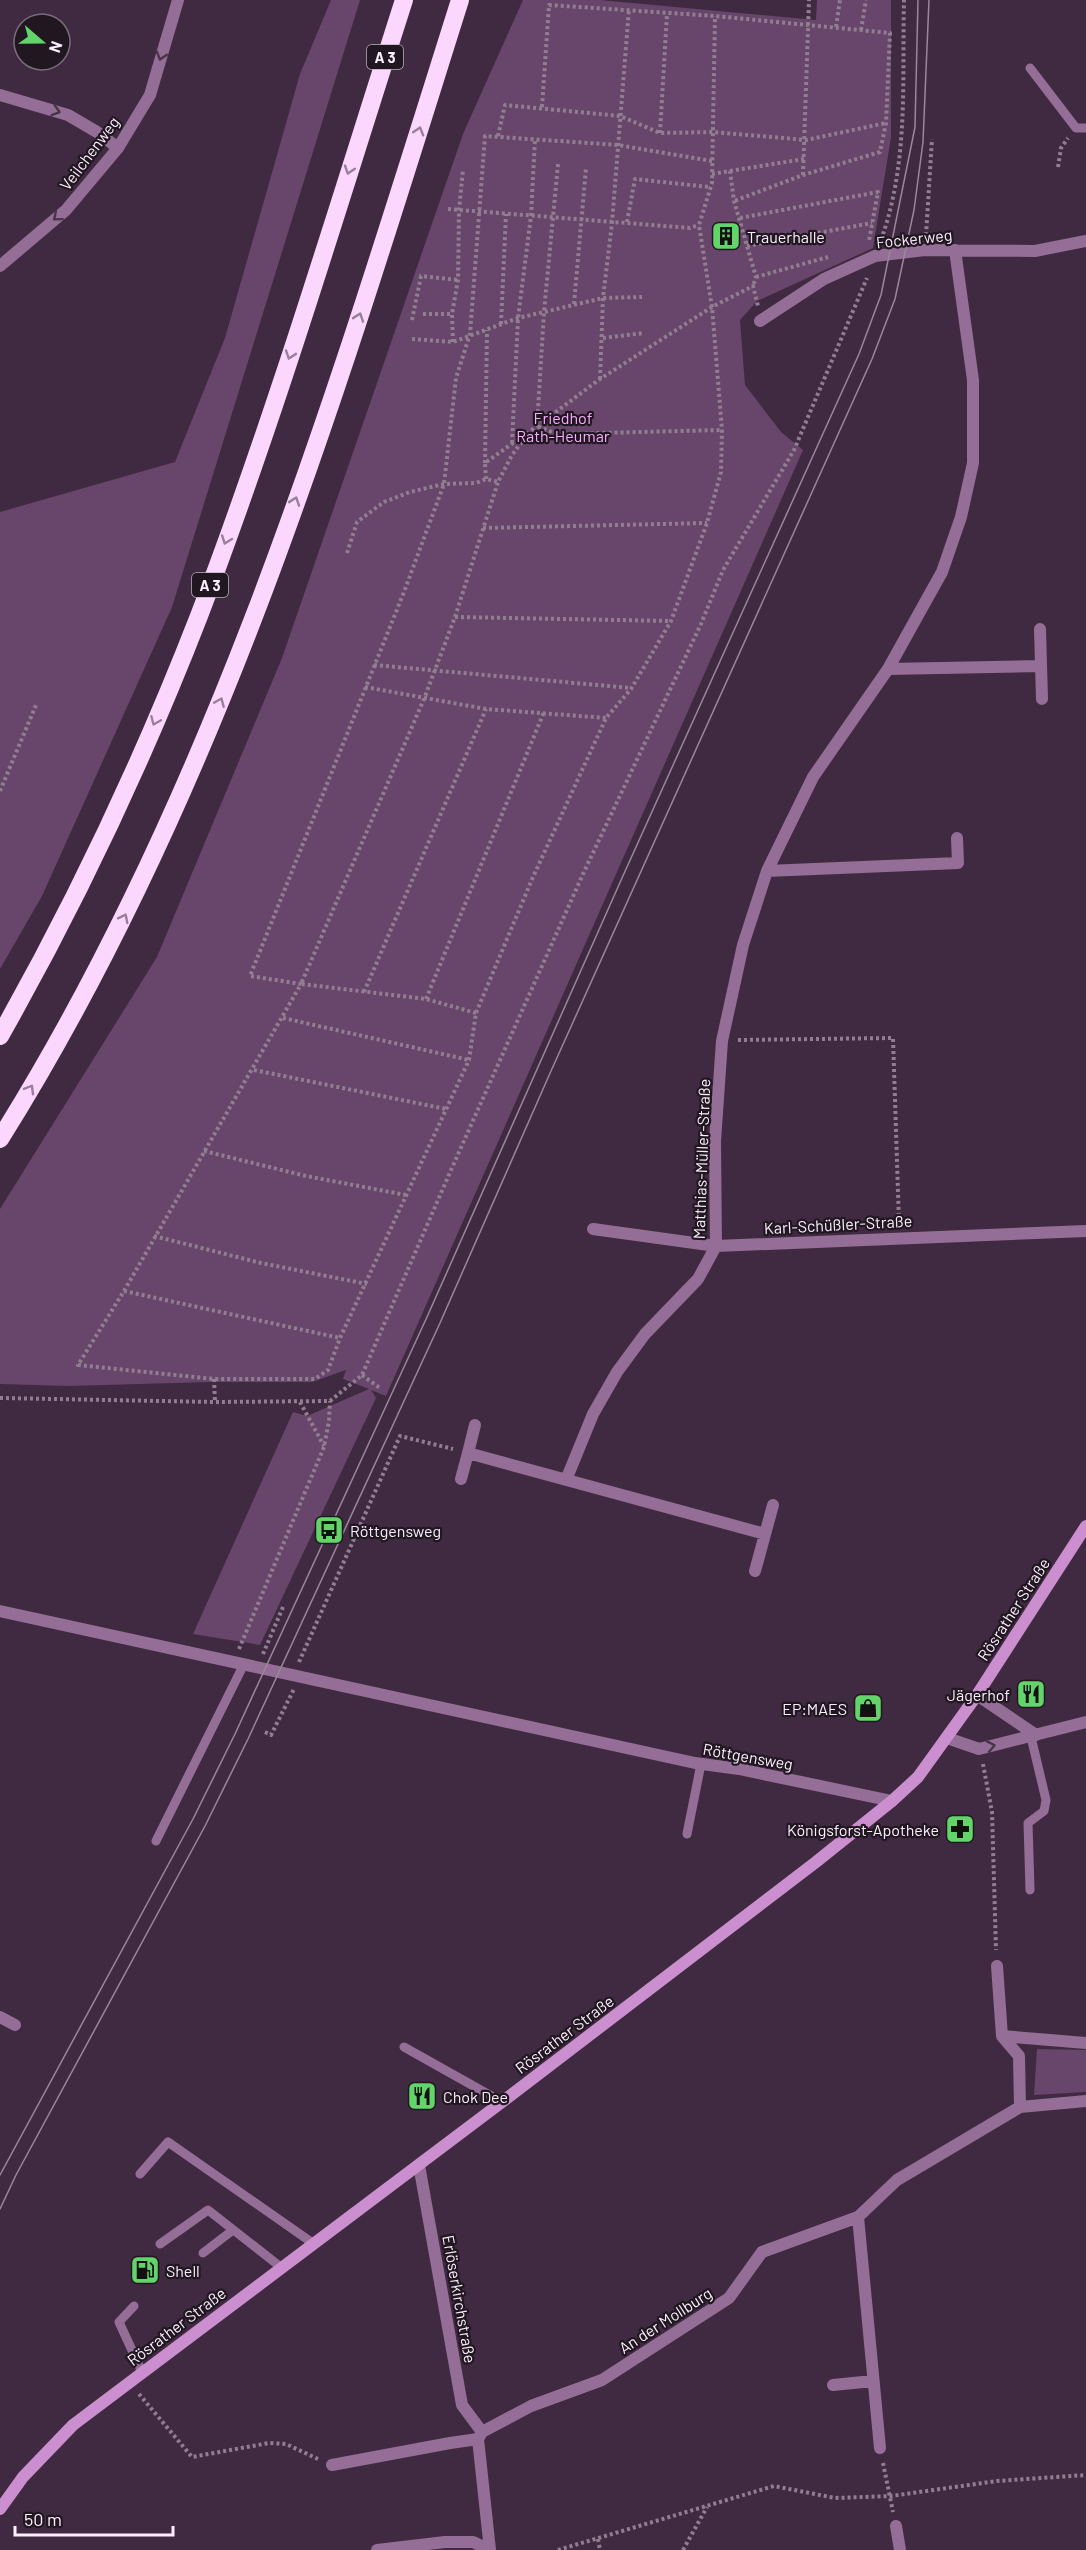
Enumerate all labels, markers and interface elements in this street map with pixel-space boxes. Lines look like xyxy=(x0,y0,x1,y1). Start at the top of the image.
north arrow xyxy=(12,12,72,72)
text: N xyxy=(46,39,67,56)
road number: A 3 xyxy=(367,45,403,69)
one-way arrow xyxy=(156,50,168,61)
one-way arrow xyxy=(50,104,61,116)
street label: Veilchenweg xyxy=(55,112,123,194)
one-way arrow xyxy=(411,126,424,137)
one-way arrow xyxy=(344,164,357,174)
one-way arrow xyxy=(53,210,64,221)
building icon: Trauerhalle xyxy=(710,220,742,252)
street label: Fockerweg xyxy=(875,225,953,251)
place label: Trauerhalle xyxy=(747,227,825,246)
one-way arrow xyxy=(352,312,365,323)
one-way arrow xyxy=(285,349,298,360)
park label: Friedhof Rath-Heumar xyxy=(516,408,610,445)
one-way arrow xyxy=(287,496,300,507)
one-way arrow xyxy=(221,534,234,544)
road number: A 3 xyxy=(192,573,228,597)
one-way arrow xyxy=(213,697,225,708)
one-way arrow xyxy=(150,715,162,726)
one-way arrow xyxy=(117,914,128,925)
street label: Matthias-Müller-Straße xyxy=(689,1078,713,1240)
one-way arrow xyxy=(23,1085,34,1095)
street label: Karl-Schüßler-Straße xyxy=(763,1211,913,1237)
bus stop icon: Röttgensweg xyxy=(313,1514,345,1546)
place label: Röttgensweg xyxy=(350,1521,441,1540)
street label: Rösrather Straße xyxy=(973,1554,1053,1664)
restaurant icon: Jägerhof xyxy=(1015,1678,1047,1710)
place label: Jägerhof xyxy=(947,1685,1010,1704)
shop icon: EP:MAES xyxy=(852,1692,884,1724)
place label: EP:MAES xyxy=(782,1699,847,1718)
street label: Röttgensweg xyxy=(702,1739,794,1773)
one-way arrow xyxy=(986,1740,996,1753)
pharmacy icon: Königsforst-Apotheke xyxy=(944,1813,976,1845)
place label: Königsforst-Apotheke xyxy=(787,1820,939,1839)
street label: Rösrather Straße xyxy=(511,1991,617,2077)
restaurant icon: Chok Dee xyxy=(406,2080,438,2112)
place label: Chok Dee xyxy=(443,2087,508,2106)
street label: Erlöserkirchstraße xyxy=(439,2234,481,2364)
fuel station icon: Shell xyxy=(129,2254,161,2286)
place label: Shell xyxy=(166,2261,200,2280)
street label: Rösrather Straße xyxy=(123,2283,229,2369)
street label: An der Mollburg xyxy=(615,2283,715,2357)
scale bar xyxy=(15,2499,172,2537)
text: 50 m xyxy=(24,2508,62,2530)

